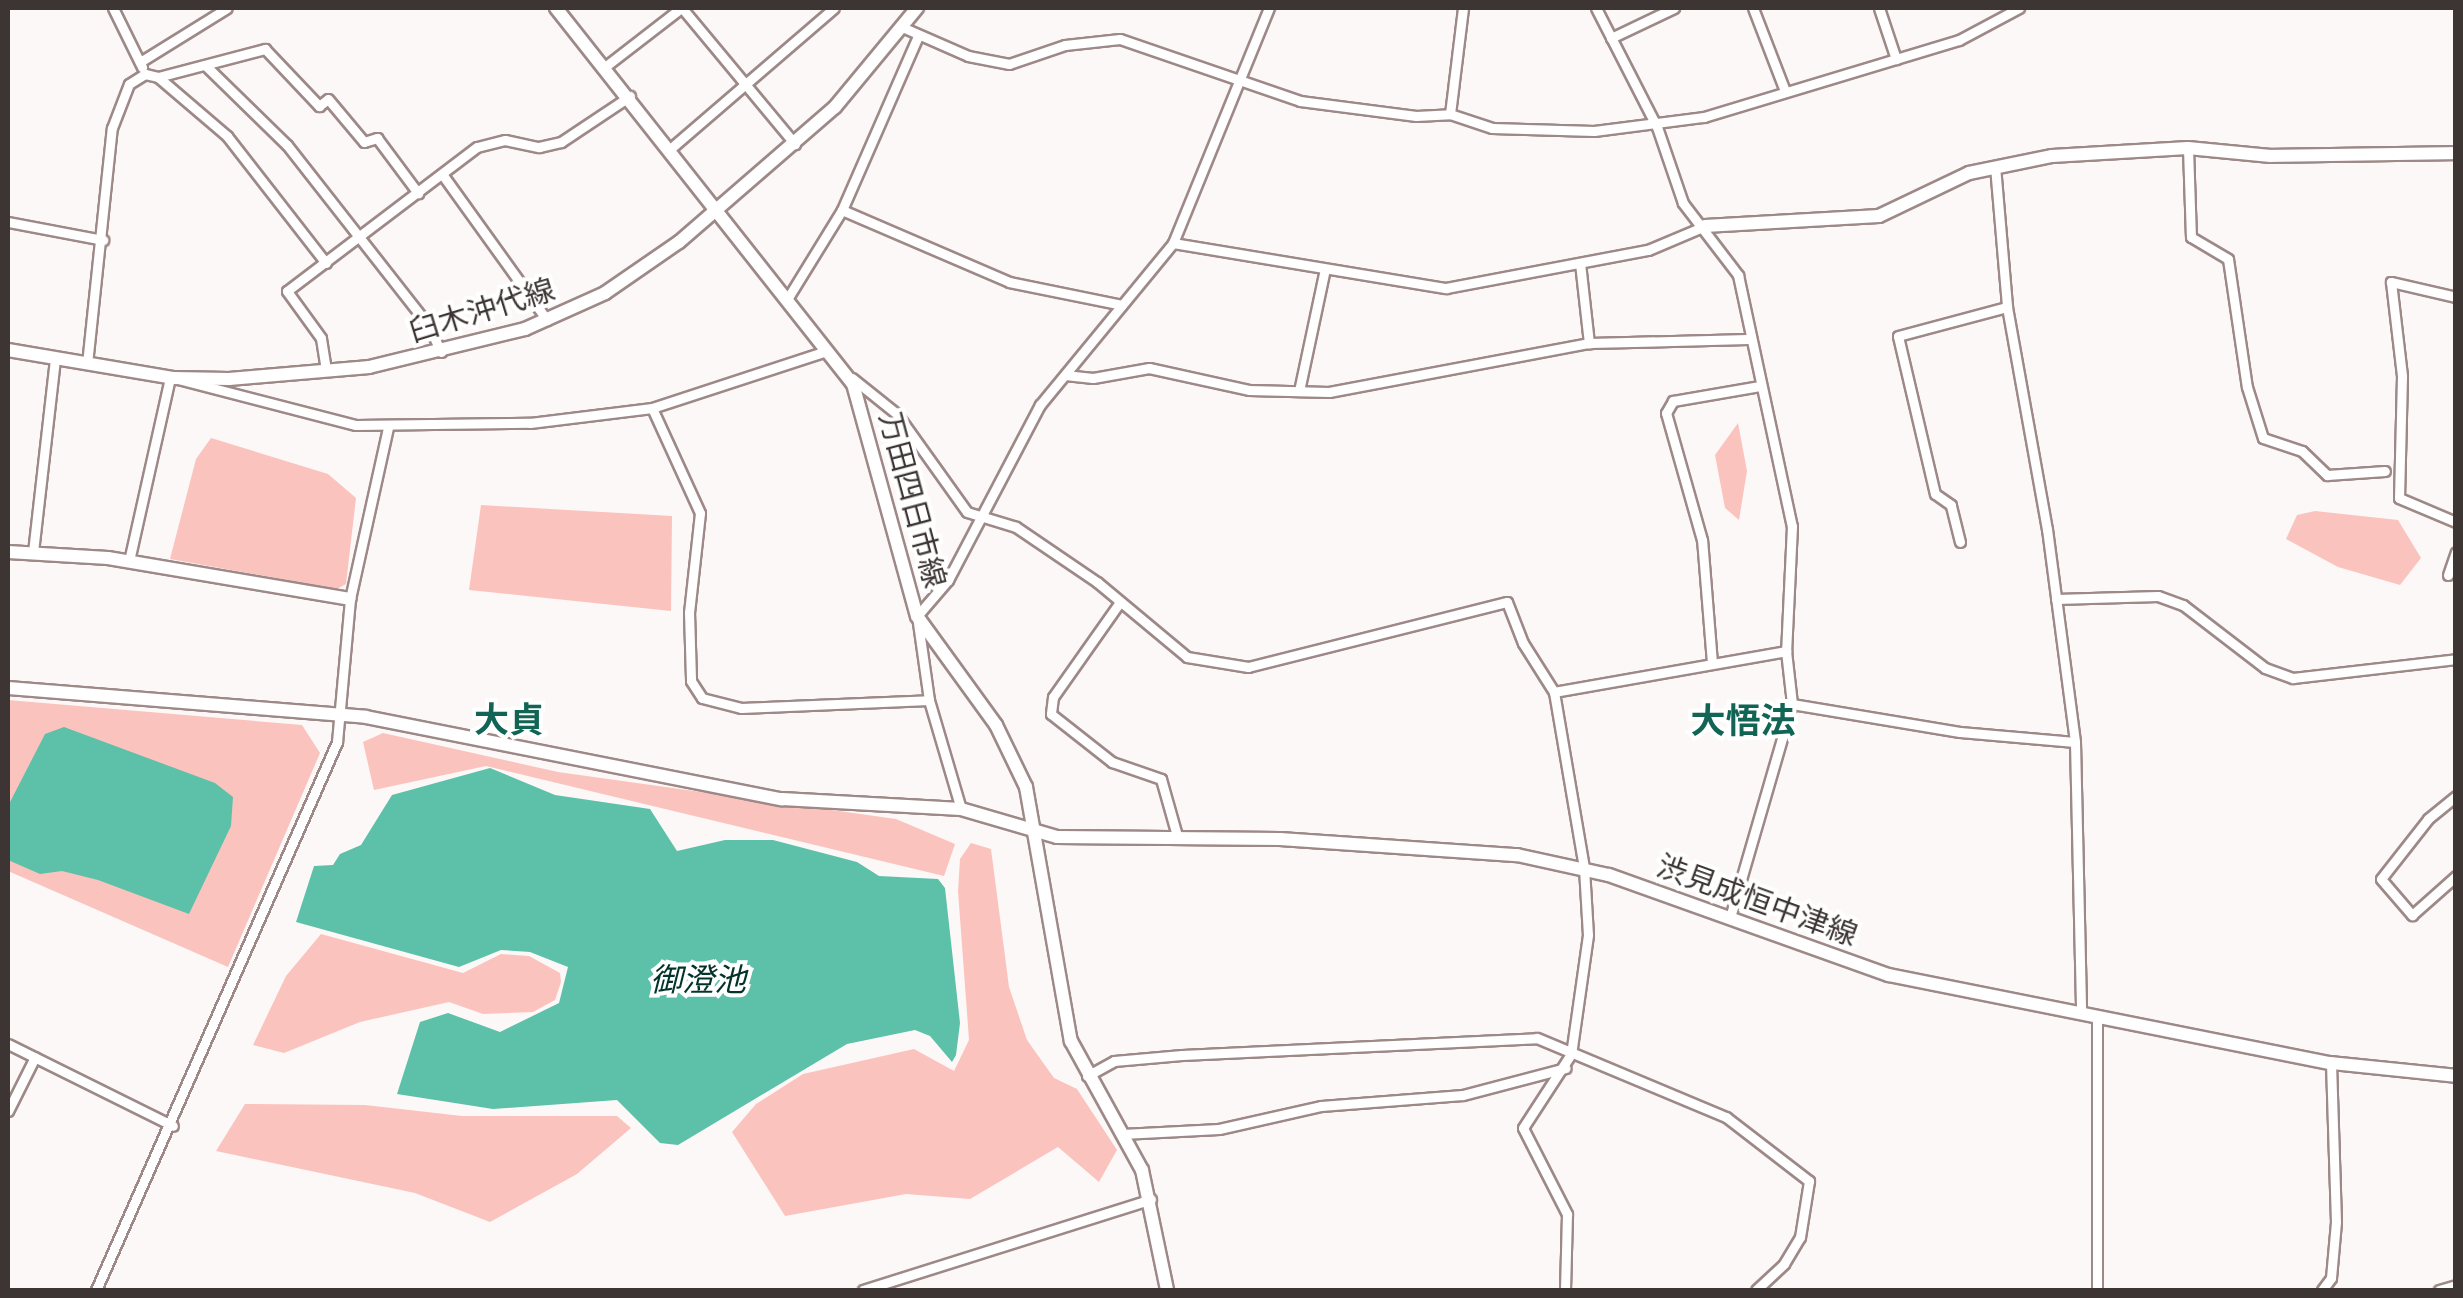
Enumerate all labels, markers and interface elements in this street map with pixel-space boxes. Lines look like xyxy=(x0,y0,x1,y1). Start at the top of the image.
street label: 臼木沖代線 xyxy=(405,272,559,350)
street label: 万田四日市線 xyxy=(871,408,953,592)
district label: 大貞 xyxy=(474,700,544,742)
district label: 大悟法 xyxy=(1691,701,1795,743)
street label: 渋見成恒中津線 xyxy=(1652,848,1862,954)
water label: 御澄池 xyxy=(650,961,746,999)

